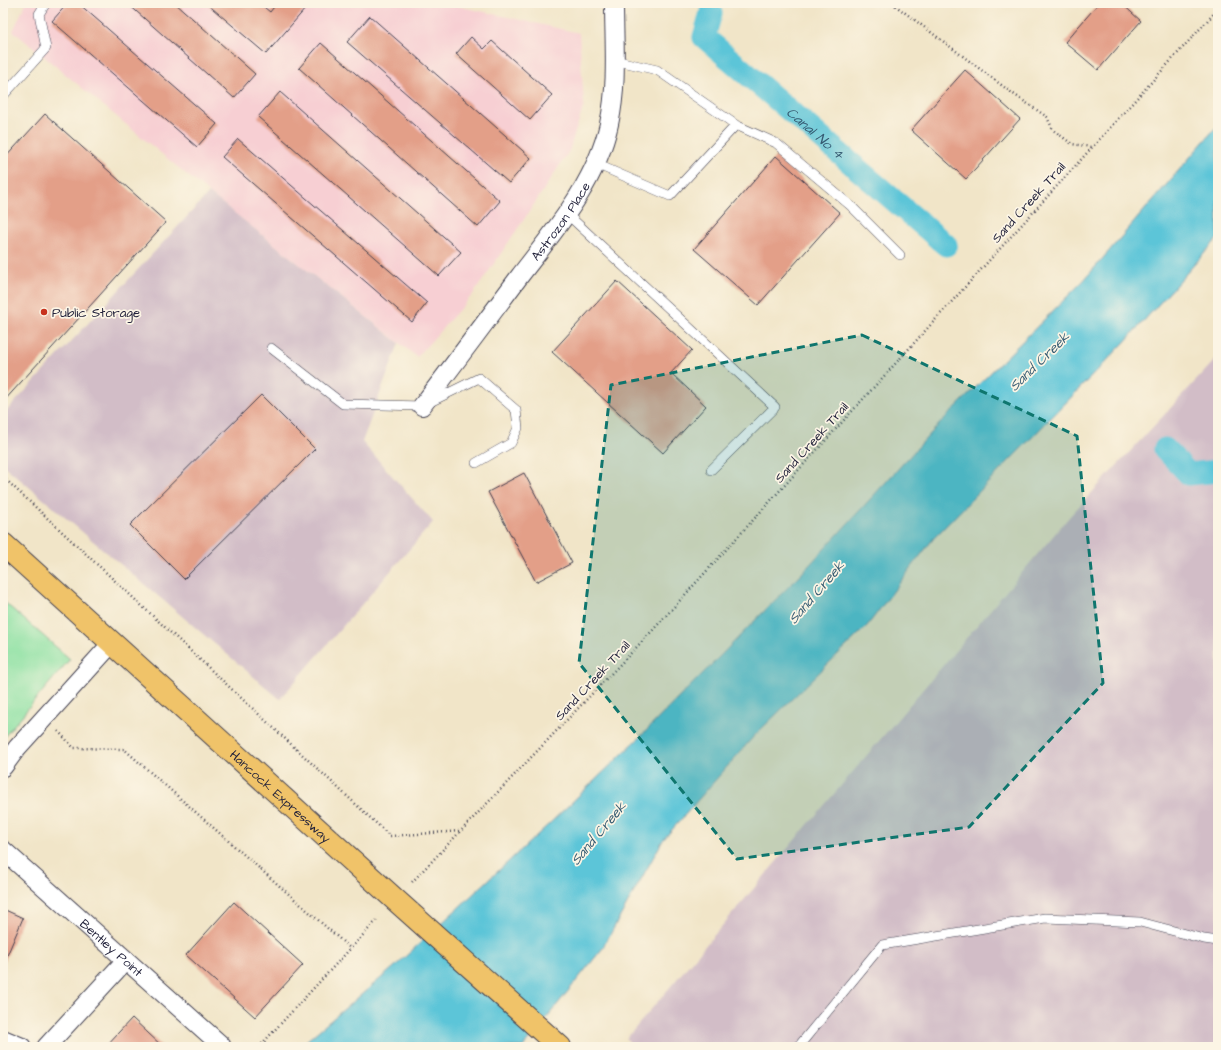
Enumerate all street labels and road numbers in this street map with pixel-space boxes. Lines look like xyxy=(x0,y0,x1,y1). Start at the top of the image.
street label: Sand Creek Trail xyxy=(988,158,1070,247)
street label: Astrozon Place xyxy=(527,179,595,265)
street label: Sand Creek Trail xyxy=(771,398,853,487)
street label: Sand Creek Trail xyxy=(551,637,634,724)
street label: Hancock Expressway xyxy=(226,746,335,848)
street label: Bentley Point xyxy=(76,915,147,982)

